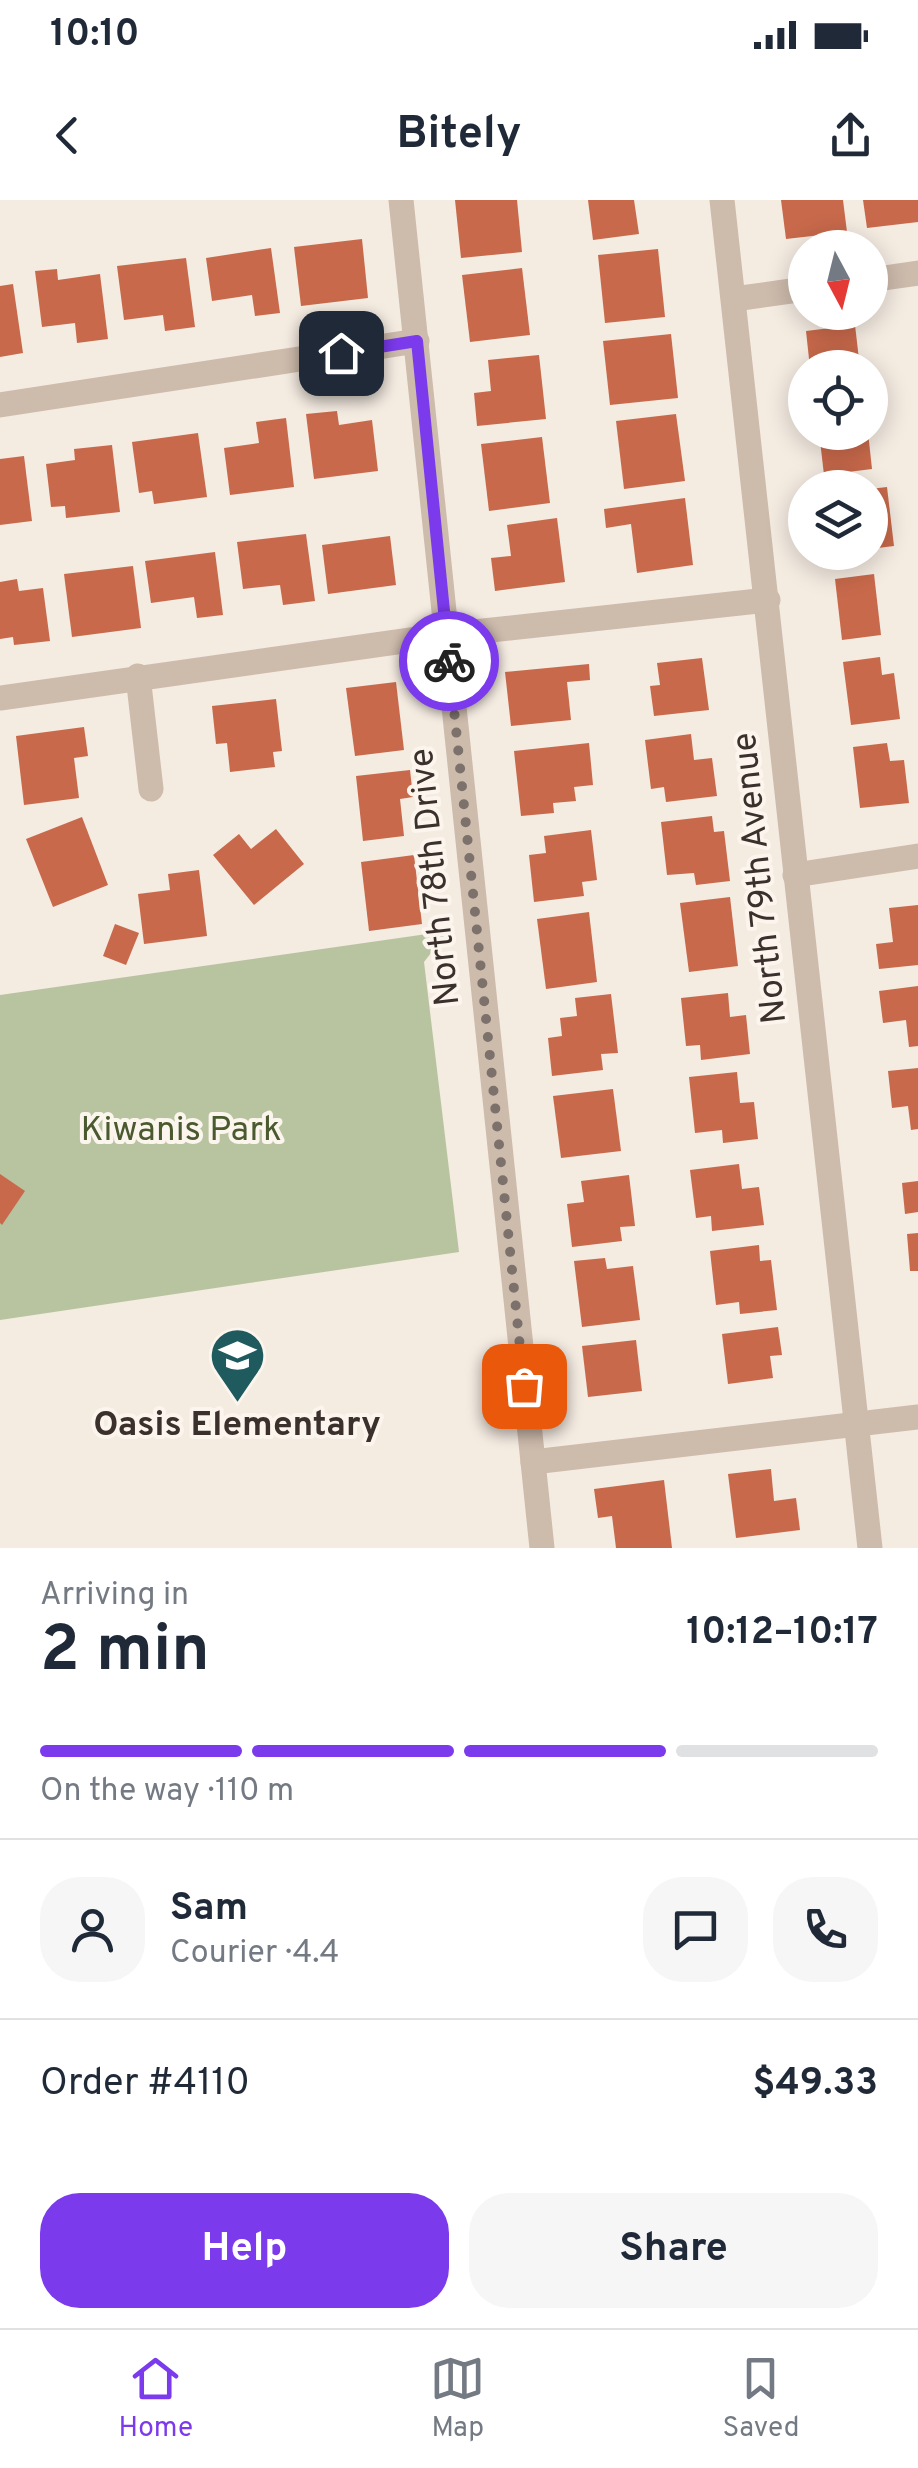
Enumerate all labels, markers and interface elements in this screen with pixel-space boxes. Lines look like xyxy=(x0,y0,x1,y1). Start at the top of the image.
text: 10:10 xyxy=(50,11,140,60)
text: Bitely xyxy=(397,107,521,164)
icon: back xyxy=(40,108,95,163)
icon: share xyxy=(823,108,878,163)
north arrow xyxy=(788,230,888,330)
map controls xyxy=(788,230,888,570)
pin xyxy=(299,311,384,396)
icon: home xyxy=(314,326,369,381)
button: locate xyxy=(788,350,888,450)
button: layers xyxy=(788,470,888,570)
courier xyxy=(399,611,499,711)
icon: bike xyxy=(422,634,477,689)
street label: North 79th Avenue xyxy=(724,730,798,1026)
street label: North 78th Drive xyxy=(401,746,471,1008)
park label: Kiwanis Park xyxy=(80,1109,282,1153)
school or university icon: Oasis Elementary xyxy=(207,1325,267,1404)
pin xyxy=(482,1344,567,1429)
icon: bag xyxy=(497,1359,552,1414)
place label: Oasis Elementary xyxy=(93,1404,381,1448)
text: Arriving in xyxy=(40,1576,189,1616)
text: 10:12–10:17 xyxy=(686,1609,878,1658)
text: 2 min xyxy=(40,1612,210,1694)
text: On the way · 110 m xyxy=(40,1772,294,1812)
button: person xyxy=(40,1877,145,1982)
button: chat xyxy=(643,1877,748,1982)
button: phone xyxy=(773,1877,878,1982)
text: Sam xyxy=(170,1885,248,1934)
text: Courier · 4.4 xyxy=(170,1934,339,1974)
text: Order #4110 xyxy=(40,2060,250,2109)
text: $49.33 xyxy=(752,2060,878,2109)
button: Help xyxy=(40,2193,449,2308)
button: Share xyxy=(469,2193,878,2308)
tab: Home xyxy=(119,2351,193,2447)
tab: Map xyxy=(430,2351,485,2447)
tab: Saved xyxy=(722,2351,799,2447)

